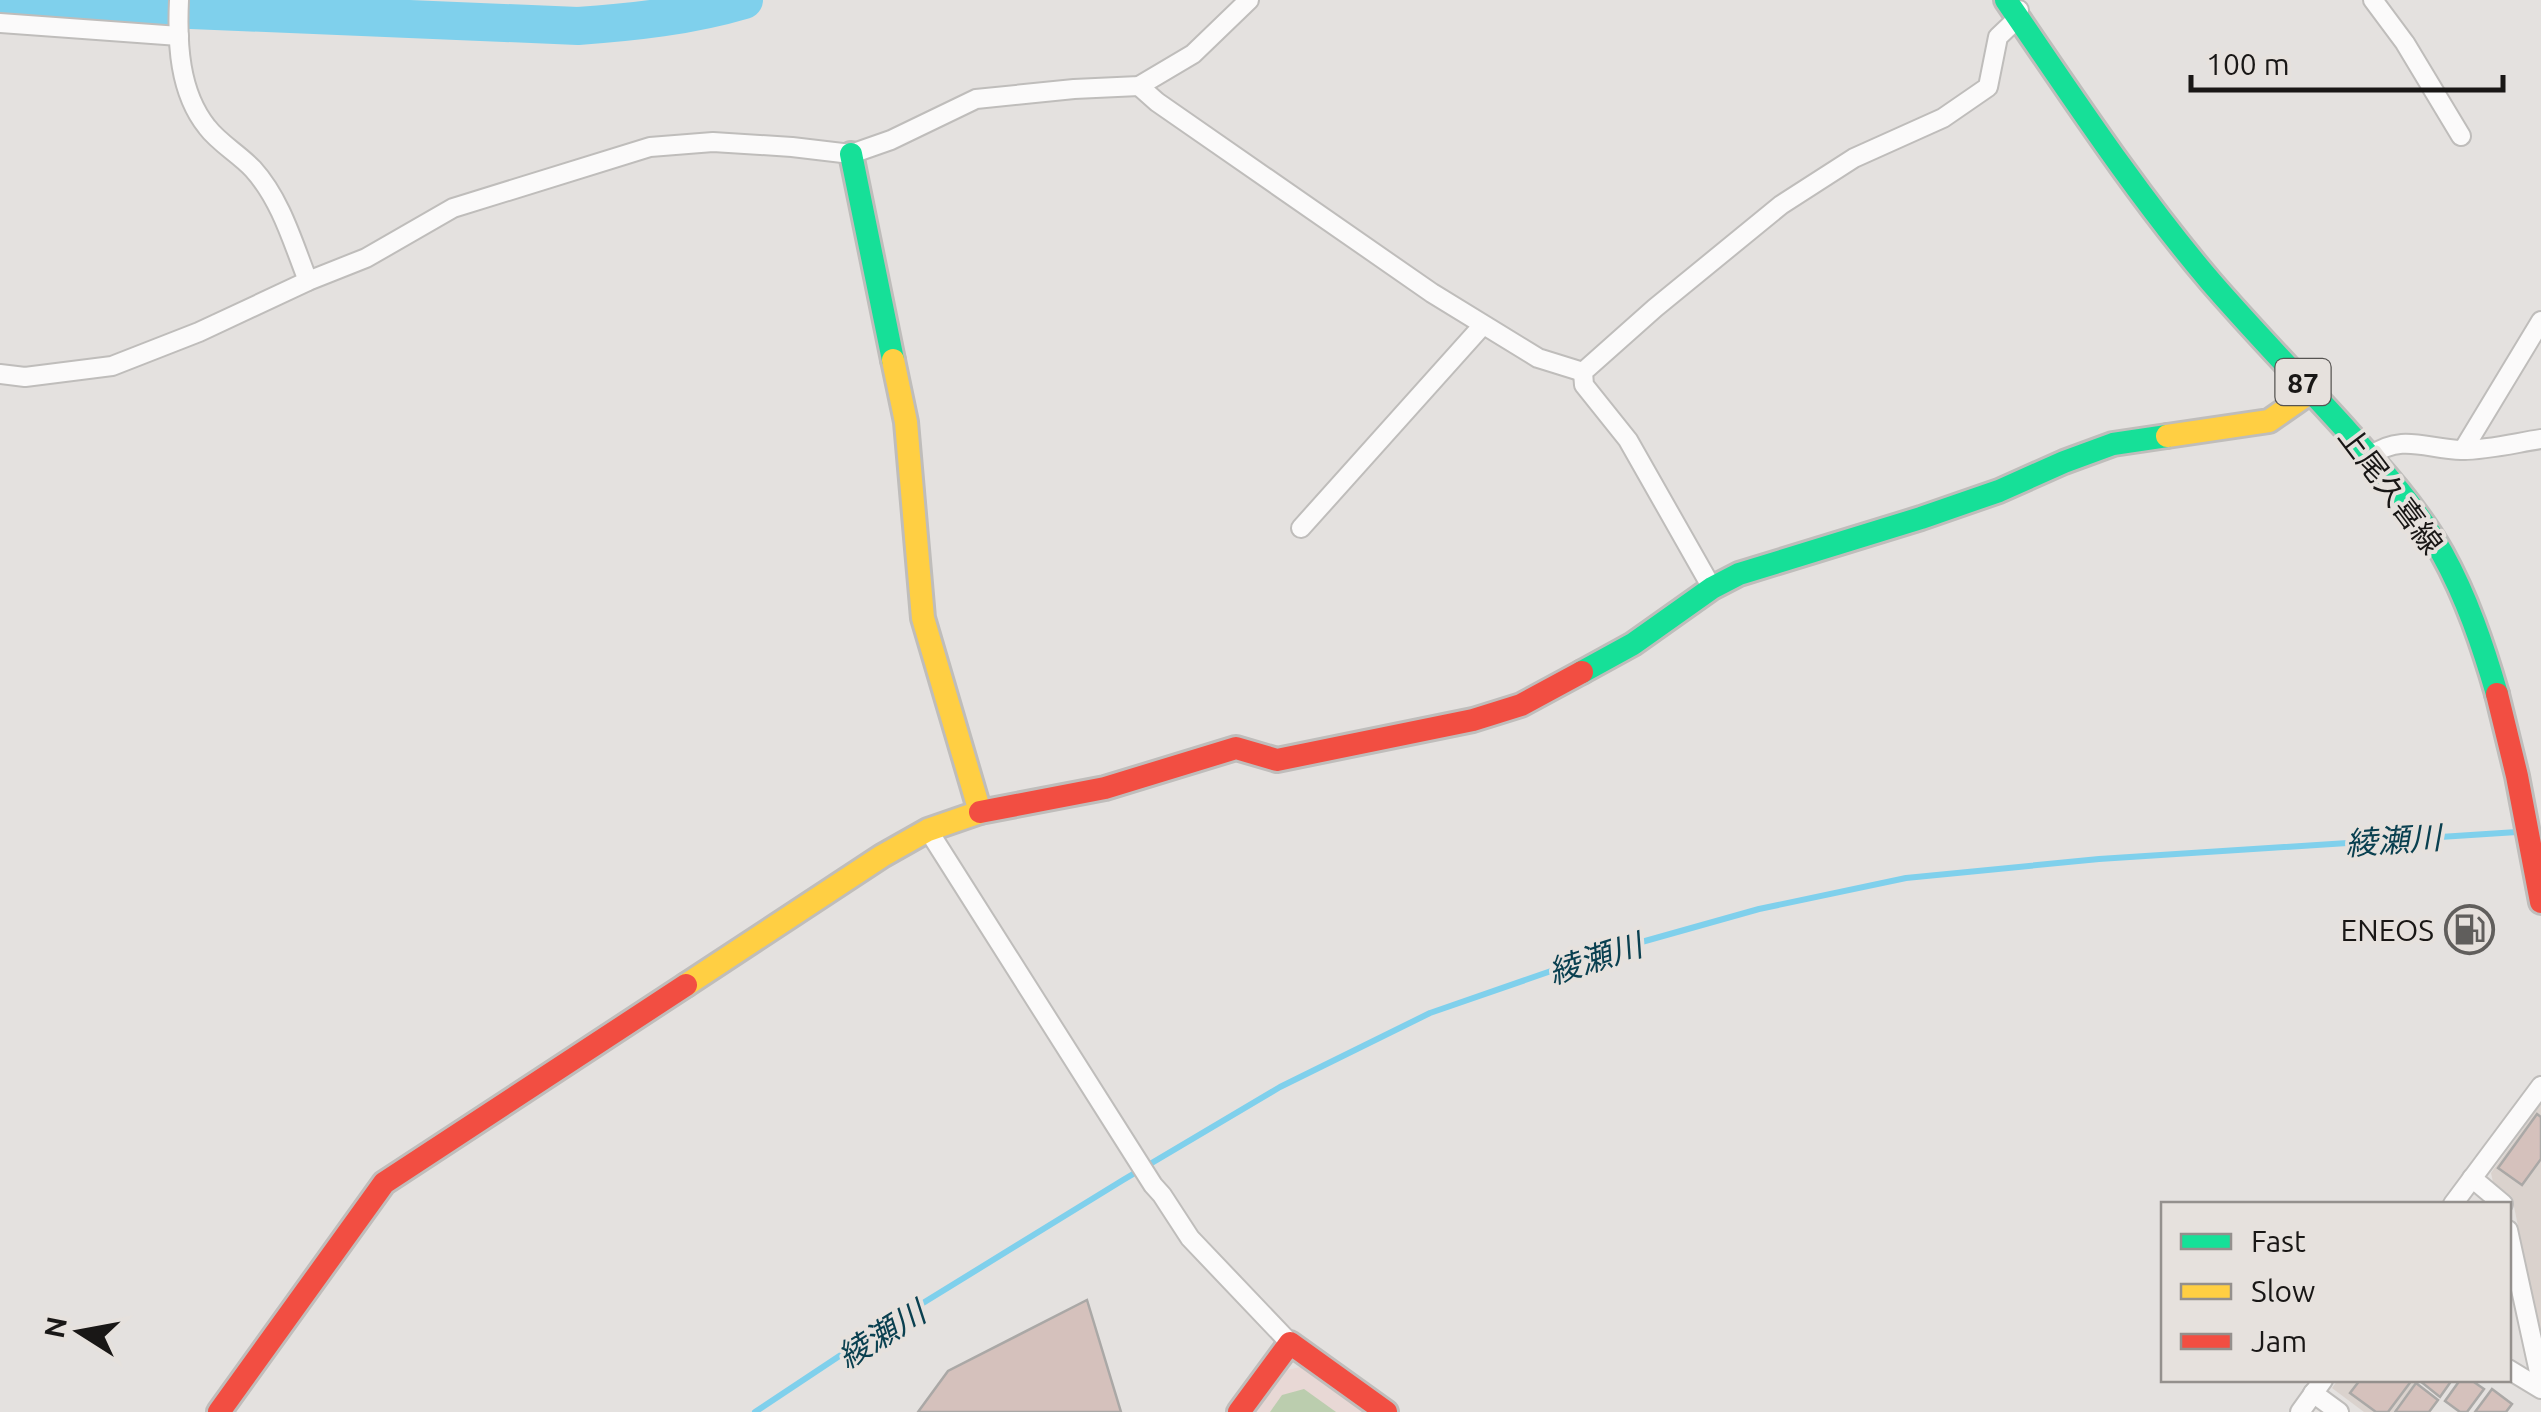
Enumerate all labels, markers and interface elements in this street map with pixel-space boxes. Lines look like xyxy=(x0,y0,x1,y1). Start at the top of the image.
scale bar xyxy=(2191,30,2504,92)
text: 100 m xyxy=(2206,47,2290,81)
road number: 87 xyxy=(2276,359,2330,405)
street label: 上尾久喜線 xyxy=(2332,420,2450,560)
water label: 綾瀬川 xyxy=(2344,818,2445,861)
fuel station icon: ENEOS xyxy=(2443,904,2495,956)
place label: ENEOS xyxy=(2340,913,2434,947)
water label: 綾瀬川 xyxy=(1544,925,1649,990)
legend xyxy=(2161,1202,2511,1382)
text: Fast xyxy=(2251,1224,2306,1258)
text: Slow xyxy=(2251,1274,2315,1308)
north arrow xyxy=(30,1282,130,1382)
water label: 綾瀬川 xyxy=(831,1292,934,1375)
text: N xyxy=(38,1314,72,1340)
text: Jam xyxy=(2251,1324,2307,1358)

